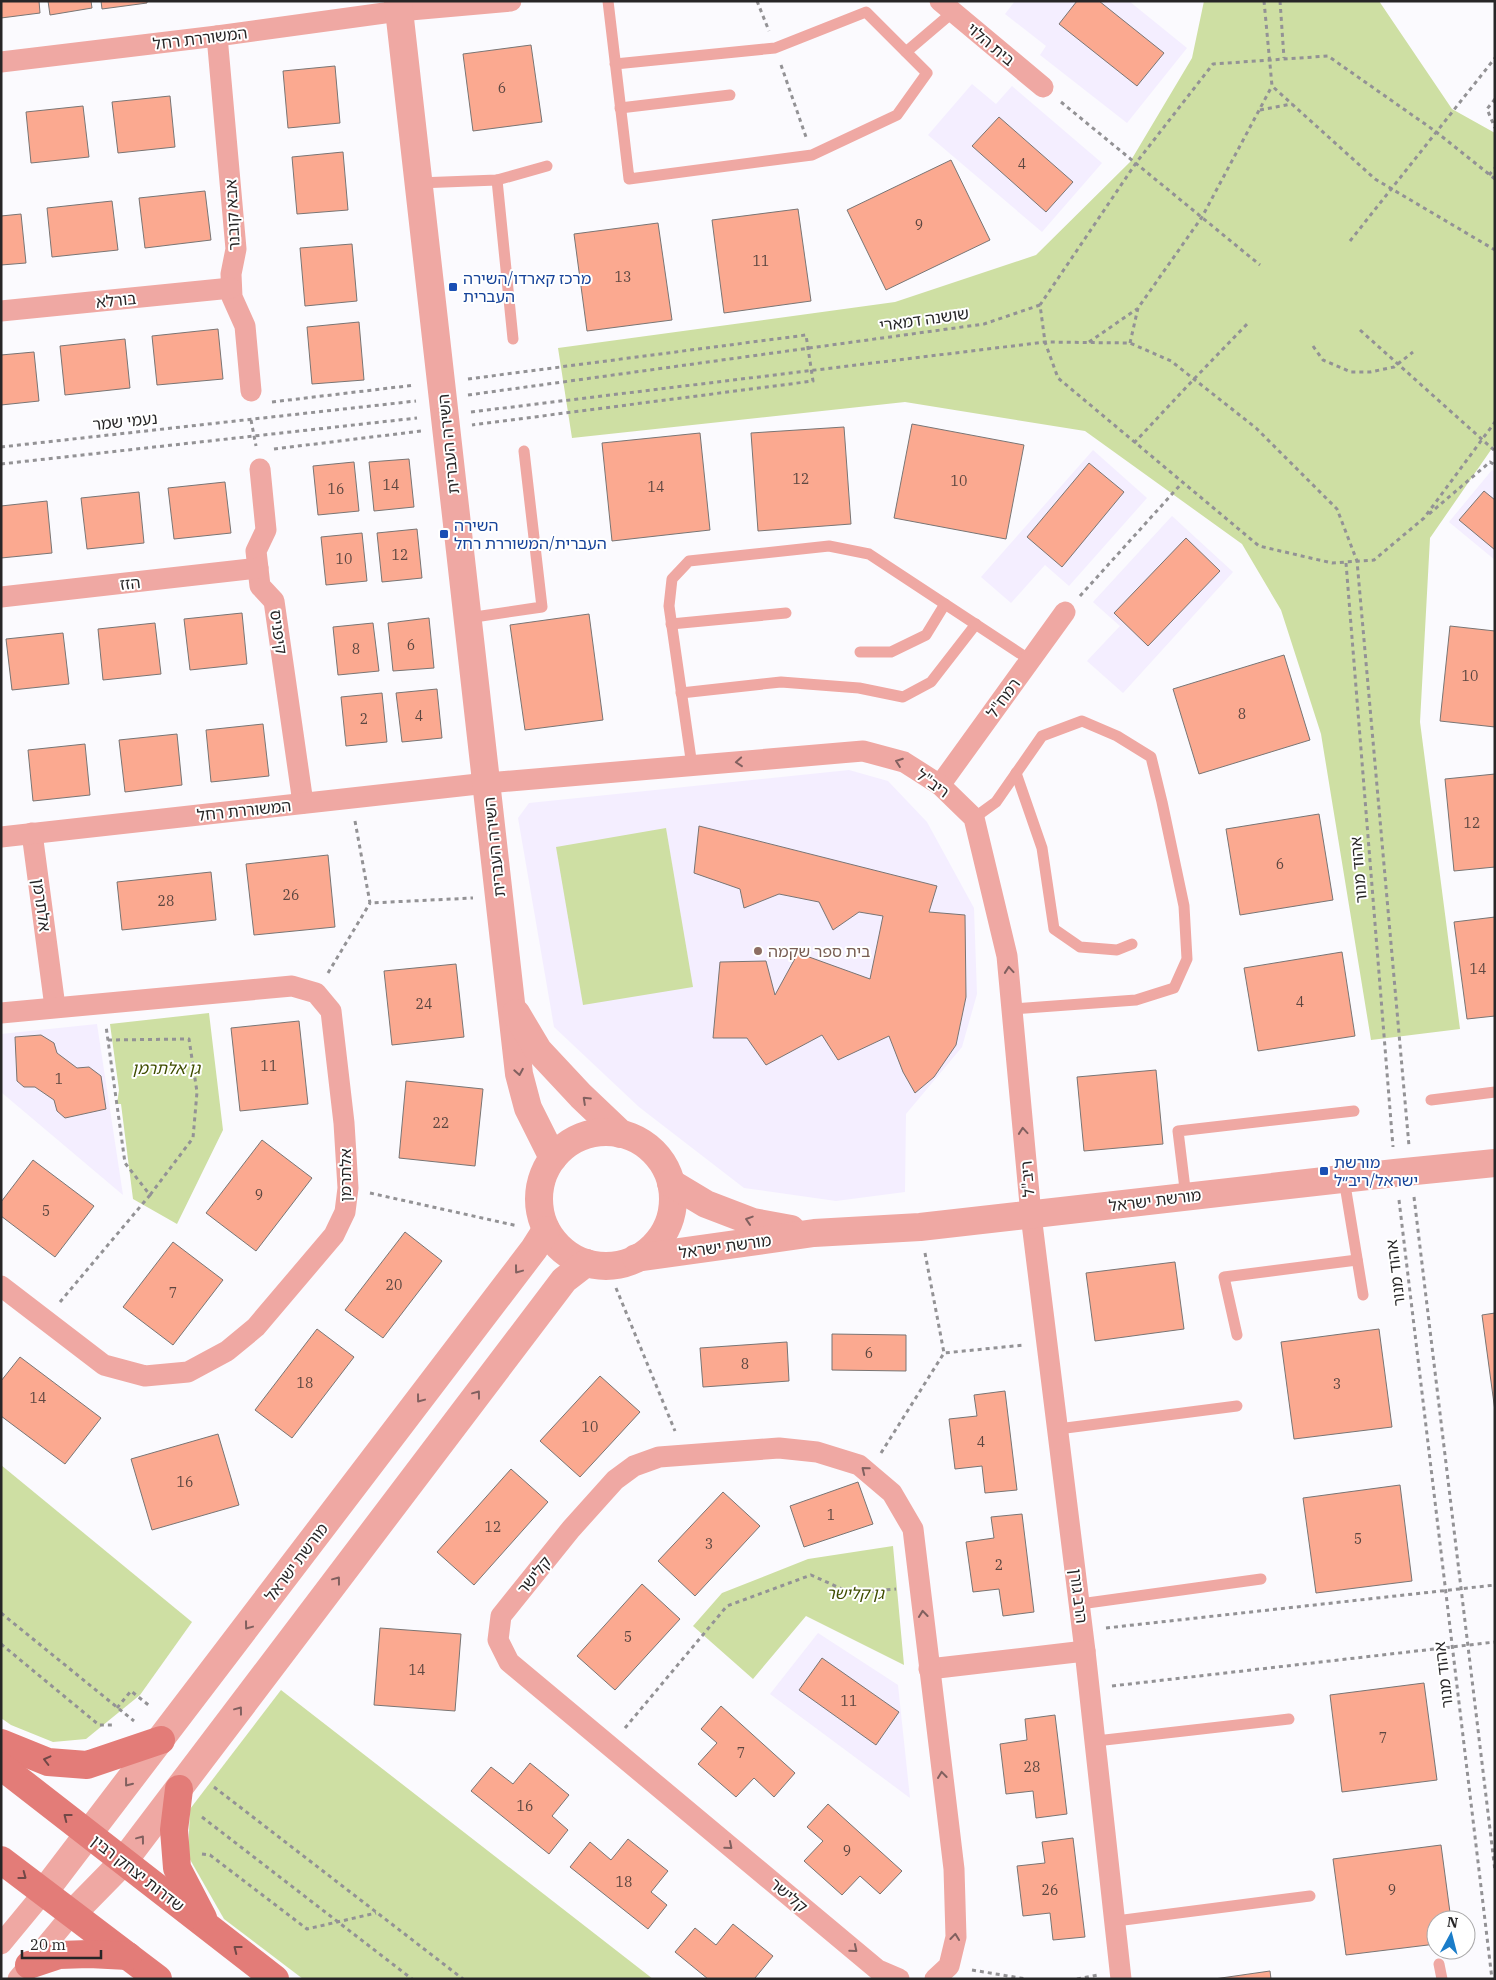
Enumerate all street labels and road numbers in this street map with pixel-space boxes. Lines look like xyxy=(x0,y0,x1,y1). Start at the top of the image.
street label: בית הלוי xyxy=(963,18,1019,70)
street label: המשוררת רחל xyxy=(152,22,248,54)
street label: אבא קובנר xyxy=(220,179,244,251)
street label: בורלא xyxy=(95,288,137,312)
street label: שושנה דמארי xyxy=(878,303,970,335)
street label: השירה העברית xyxy=(433,393,463,495)
street label: נעמי שמר xyxy=(92,408,158,434)
street label: הזז xyxy=(119,572,141,594)
street label: קיפניס xyxy=(266,608,292,656)
street label: רמח"ל xyxy=(982,674,1024,722)
street label: ריב"ל xyxy=(912,764,954,802)
street label: המשוררת רחל xyxy=(196,795,292,825)
street label: השירה העברית xyxy=(479,796,509,898)
street label: אהוד מנור xyxy=(1345,836,1371,904)
street label: אלתרמן xyxy=(28,877,56,933)
street label: אלתרמן xyxy=(335,1148,355,1202)
street label: ריב"ל xyxy=(1015,1160,1039,1198)
street label: מורשת ישראל xyxy=(1108,1184,1202,1216)
street label: מורשת ישראל xyxy=(678,1230,772,1262)
street label: אהוד מנור xyxy=(1381,1239,1409,1307)
street label: מורשת ישראל xyxy=(260,1519,332,1605)
street label: קלישר xyxy=(513,1552,555,1598)
street label: הרב גורן xyxy=(1066,1568,1092,1624)
street label: אהוד מנור xyxy=(1429,1641,1457,1709)
street label: שדרות יצחק רבין xyxy=(88,1831,188,1915)
street label: קלישר xyxy=(766,1874,812,1916)

